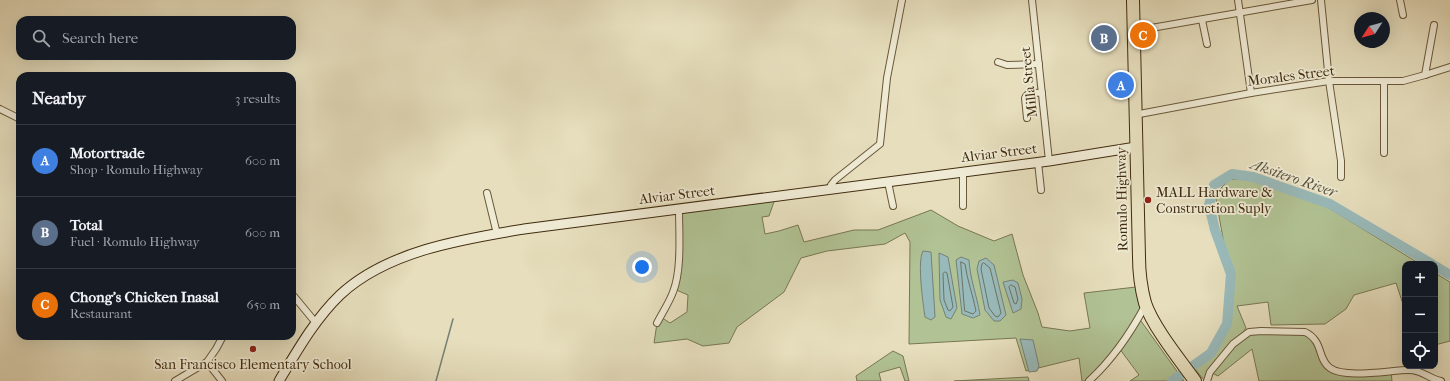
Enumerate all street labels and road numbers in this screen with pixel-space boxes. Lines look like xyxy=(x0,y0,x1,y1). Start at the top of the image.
street label: Milla Street xyxy=(1017,46,1041,118)
street label: Morales Street xyxy=(1246,62,1336,90)
street label: Alviar Street xyxy=(959,140,1038,166)
street label: Romulo Highway xyxy=(1113,146,1131,251)
street label: Alviar Street xyxy=(637,182,716,208)

